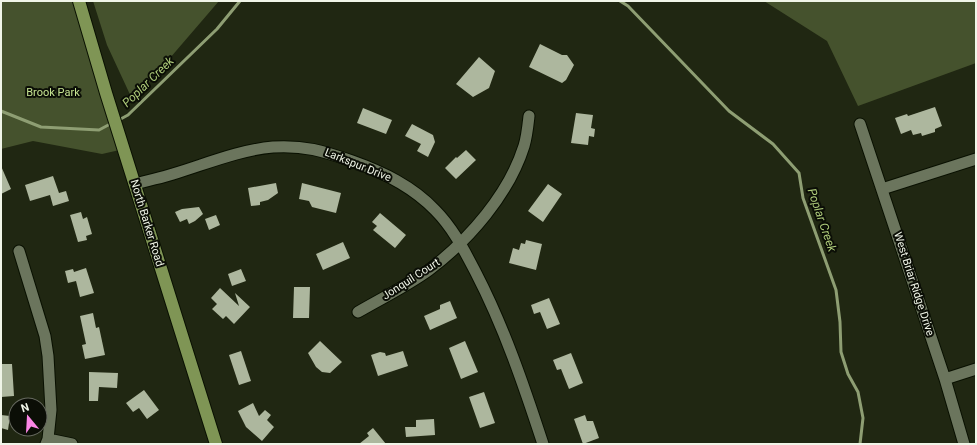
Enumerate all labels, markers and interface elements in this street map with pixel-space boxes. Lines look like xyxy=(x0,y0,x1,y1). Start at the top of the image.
water label: Poplar Creek xyxy=(119,53,177,110)
park label: Brook Park xyxy=(26,86,80,99)
street label: Larkspur Drive xyxy=(323,146,393,184)
street label: North Barker Road xyxy=(128,178,166,268)
water label: Poplar Creek xyxy=(805,186,840,255)
street label: West Briar Ridge Drive xyxy=(891,231,937,338)
street label: Jonquil Court xyxy=(380,255,443,302)
north arrow xyxy=(8,397,48,437)
text: N xyxy=(19,401,31,415)

